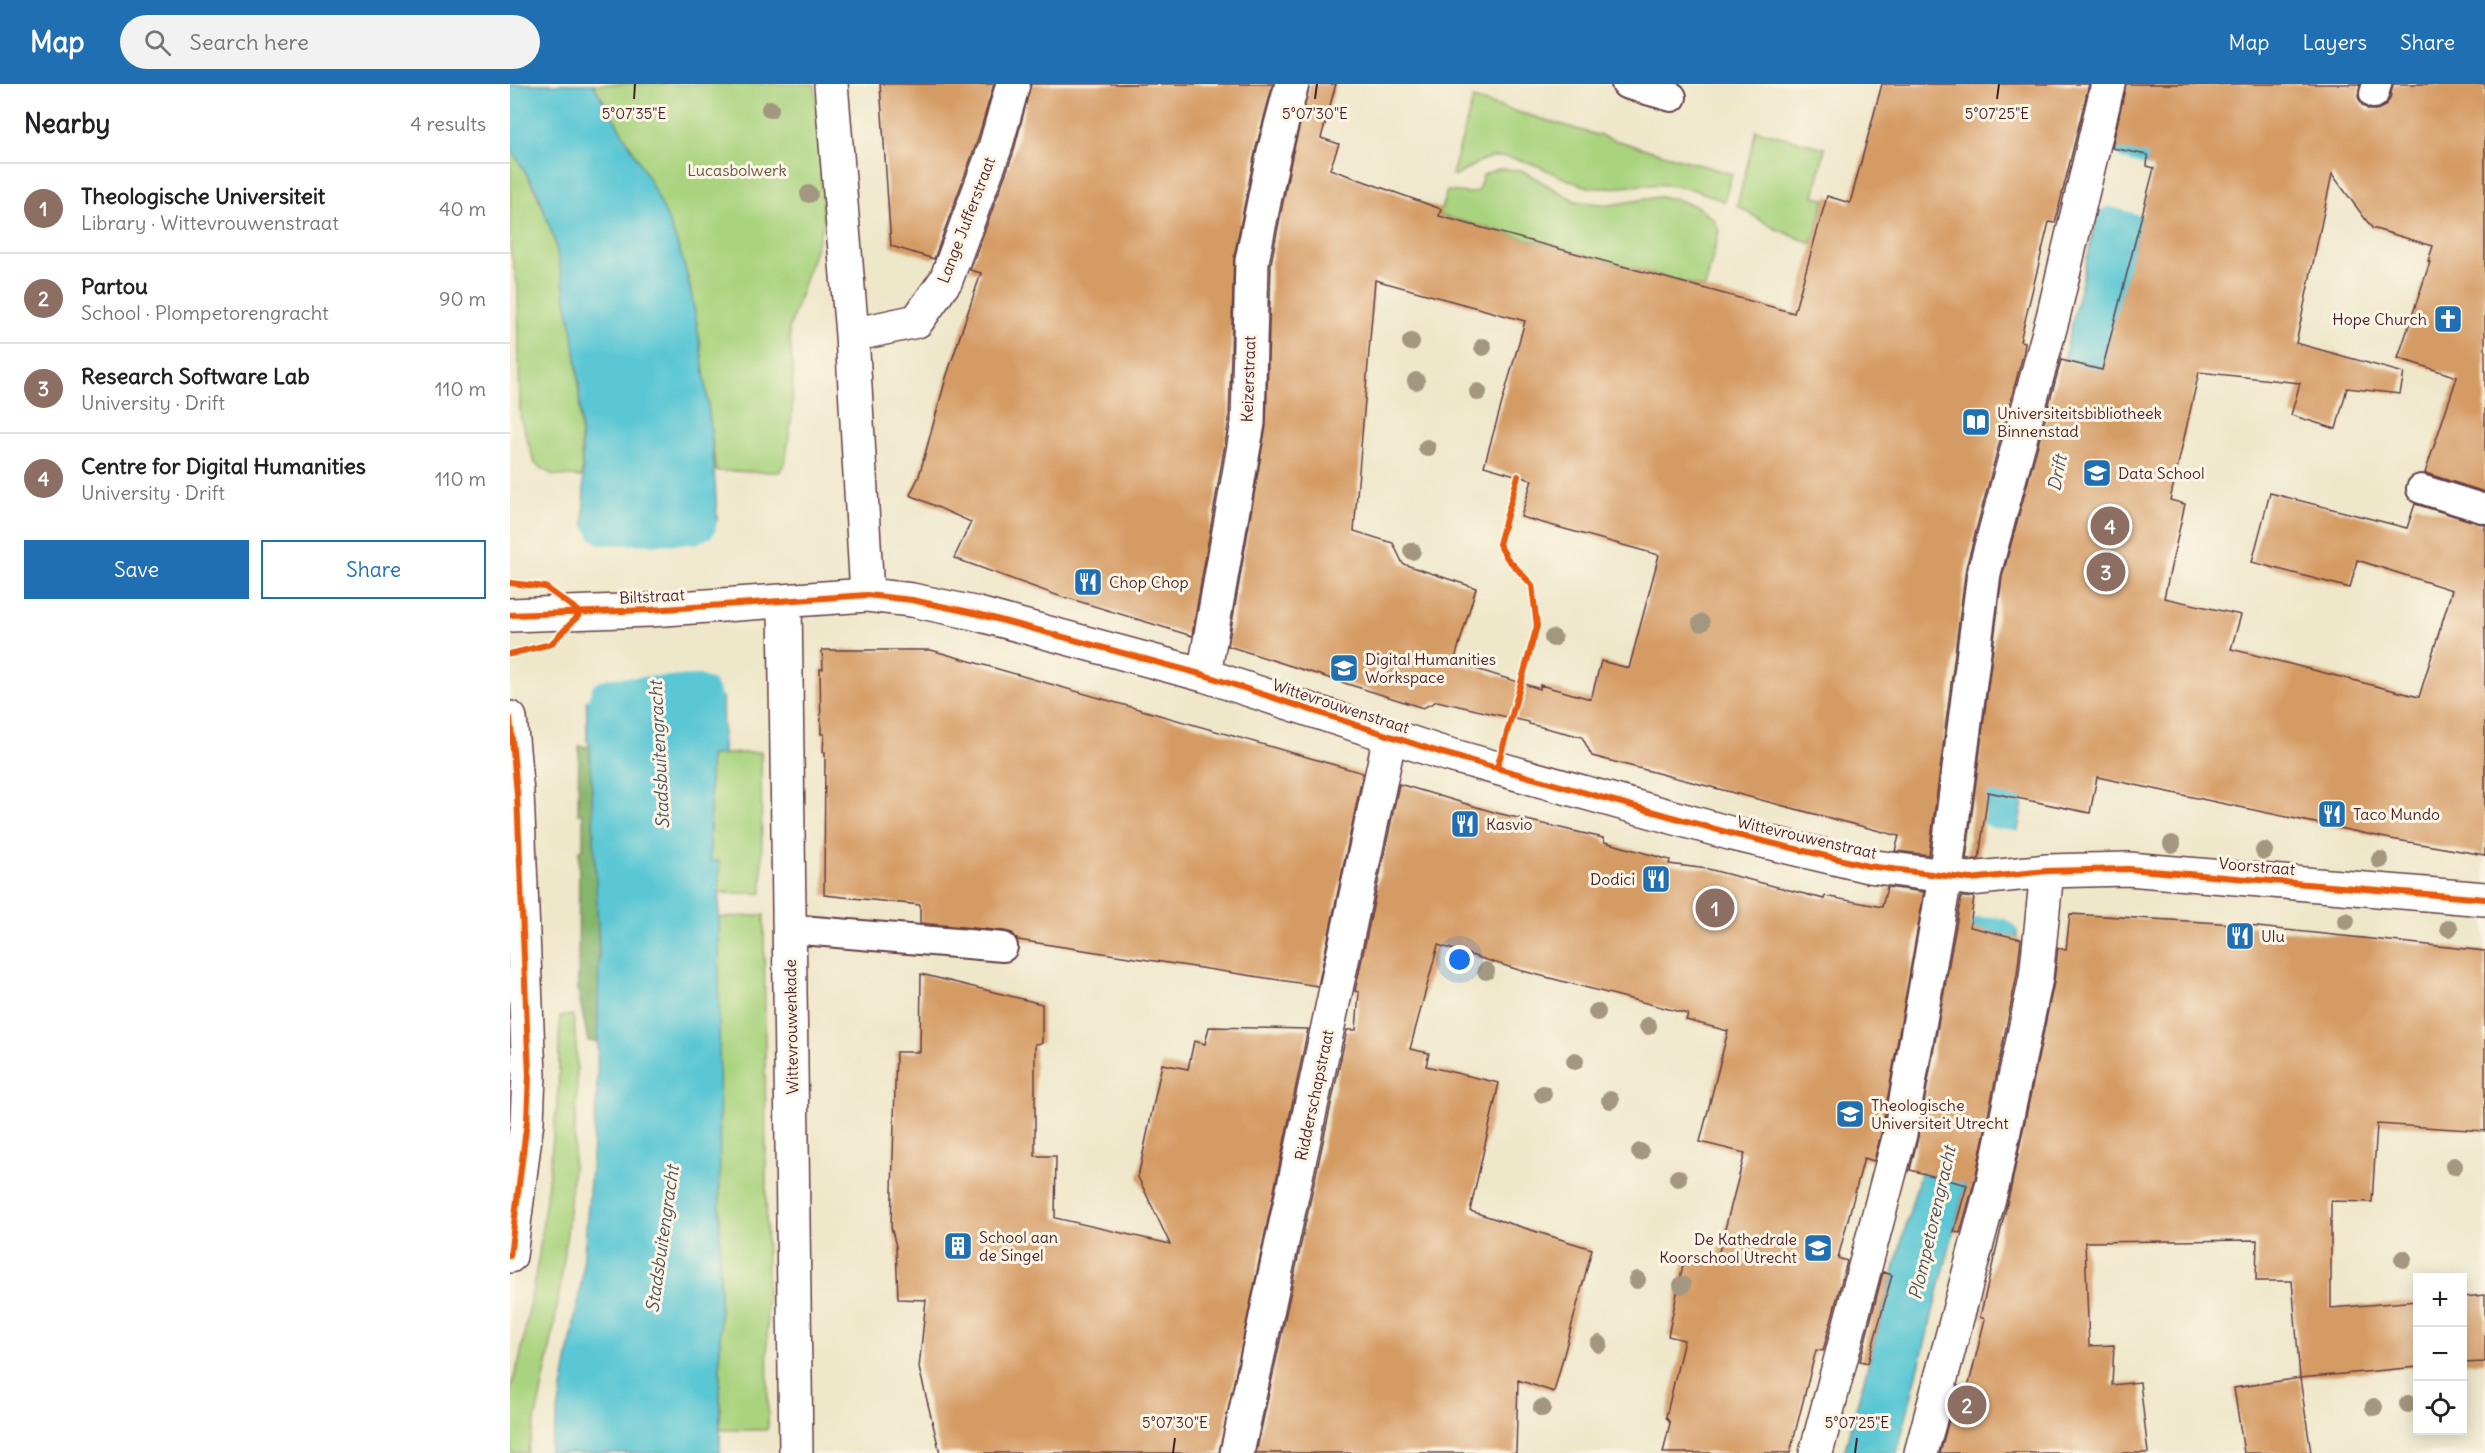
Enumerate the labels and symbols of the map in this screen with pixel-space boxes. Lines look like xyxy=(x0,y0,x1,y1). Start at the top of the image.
text: 5°07'35"E xyxy=(602,104,666,123)
text: 5°07'30"E xyxy=(1282,104,1348,123)
text: 5°07'25"E xyxy=(1965,104,2029,123)
street label: Lange Jufferstraat xyxy=(933,153,999,286)
park label: Lucasbolwerk xyxy=(687,160,787,180)
church icon: Hope Church xyxy=(2432,303,2464,335)
place label: Hope Church xyxy=(2332,309,2427,329)
street label: Keizerstraat xyxy=(1236,335,1260,423)
place label: Universiteitsbibliotheek Binnenstad xyxy=(1997,403,2162,441)
library icon: Universiteitsbibliotheek Binnenstad xyxy=(1960,406,1992,438)
water label: Drift xyxy=(2042,451,2072,493)
school or university icon: Data School xyxy=(2081,457,2113,489)
place label: Data School xyxy=(2118,463,2205,483)
pin: 4 xyxy=(2090,504,2130,548)
pin: 3 xyxy=(2086,550,2126,594)
restaurant icon: Chop Chop xyxy=(1072,566,1104,598)
place label: Chop Chop xyxy=(1109,572,1189,592)
street label: Biltstraat xyxy=(619,584,686,608)
place label: Digital Humanities Workspace xyxy=(1365,649,1496,687)
school or university icon: Digital Humanities Workspace xyxy=(1328,652,1360,684)
street label: Wittevrouwenstraat xyxy=(1270,674,1413,738)
water label: Stadsbuitengracht xyxy=(644,679,674,830)
restaurant icon: Taco Mundo xyxy=(2316,798,2348,830)
place label: Taco Mundo xyxy=(2353,804,2440,824)
restaurant icon: Kasvio xyxy=(1449,808,1481,840)
street label: Wittevrouwenstraat xyxy=(1735,811,1879,863)
place label: Kasvio xyxy=(1486,814,1533,834)
street label: Voorstraat xyxy=(2218,853,2297,879)
restaurant icon: Dodici xyxy=(1640,863,1672,895)
place label: Dodici xyxy=(1590,869,1635,889)
pin: 1 xyxy=(1696,886,1734,930)
restaurant icon: Ulu xyxy=(2224,920,2256,952)
place label: Ulu xyxy=(2261,926,2285,946)
your location xyxy=(1445,945,1474,974)
street label: Wittevrouwenkade xyxy=(780,959,802,1095)
street label: Ridderschapstraat xyxy=(1290,1027,1338,1162)
place label: Theologische Universiteit Utrecht xyxy=(1871,1095,2009,1133)
school or university icon: Theologische Universiteit Utrecht xyxy=(1834,1098,1866,1130)
water label: Plompetorengracht xyxy=(1903,1142,1961,1302)
water label: Stadsbuitengracht xyxy=(640,1162,684,1314)
place label: School aan de Singel xyxy=(979,1227,1058,1265)
place label: De Kathedrale Koorschool Utrecht xyxy=(1659,1229,1798,1267)
building icon: School aan de Singel xyxy=(942,1230,974,1262)
school or university icon: De Kathedrale Koorschool Utrecht xyxy=(1802,1232,1834,1264)
pin: 2 xyxy=(1948,1382,1986,1428)
text: 5°07'30"E xyxy=(1142,1413,1208,1432)
text: 5°07'25"E xyxy=(1825,1413,1889,1432)

